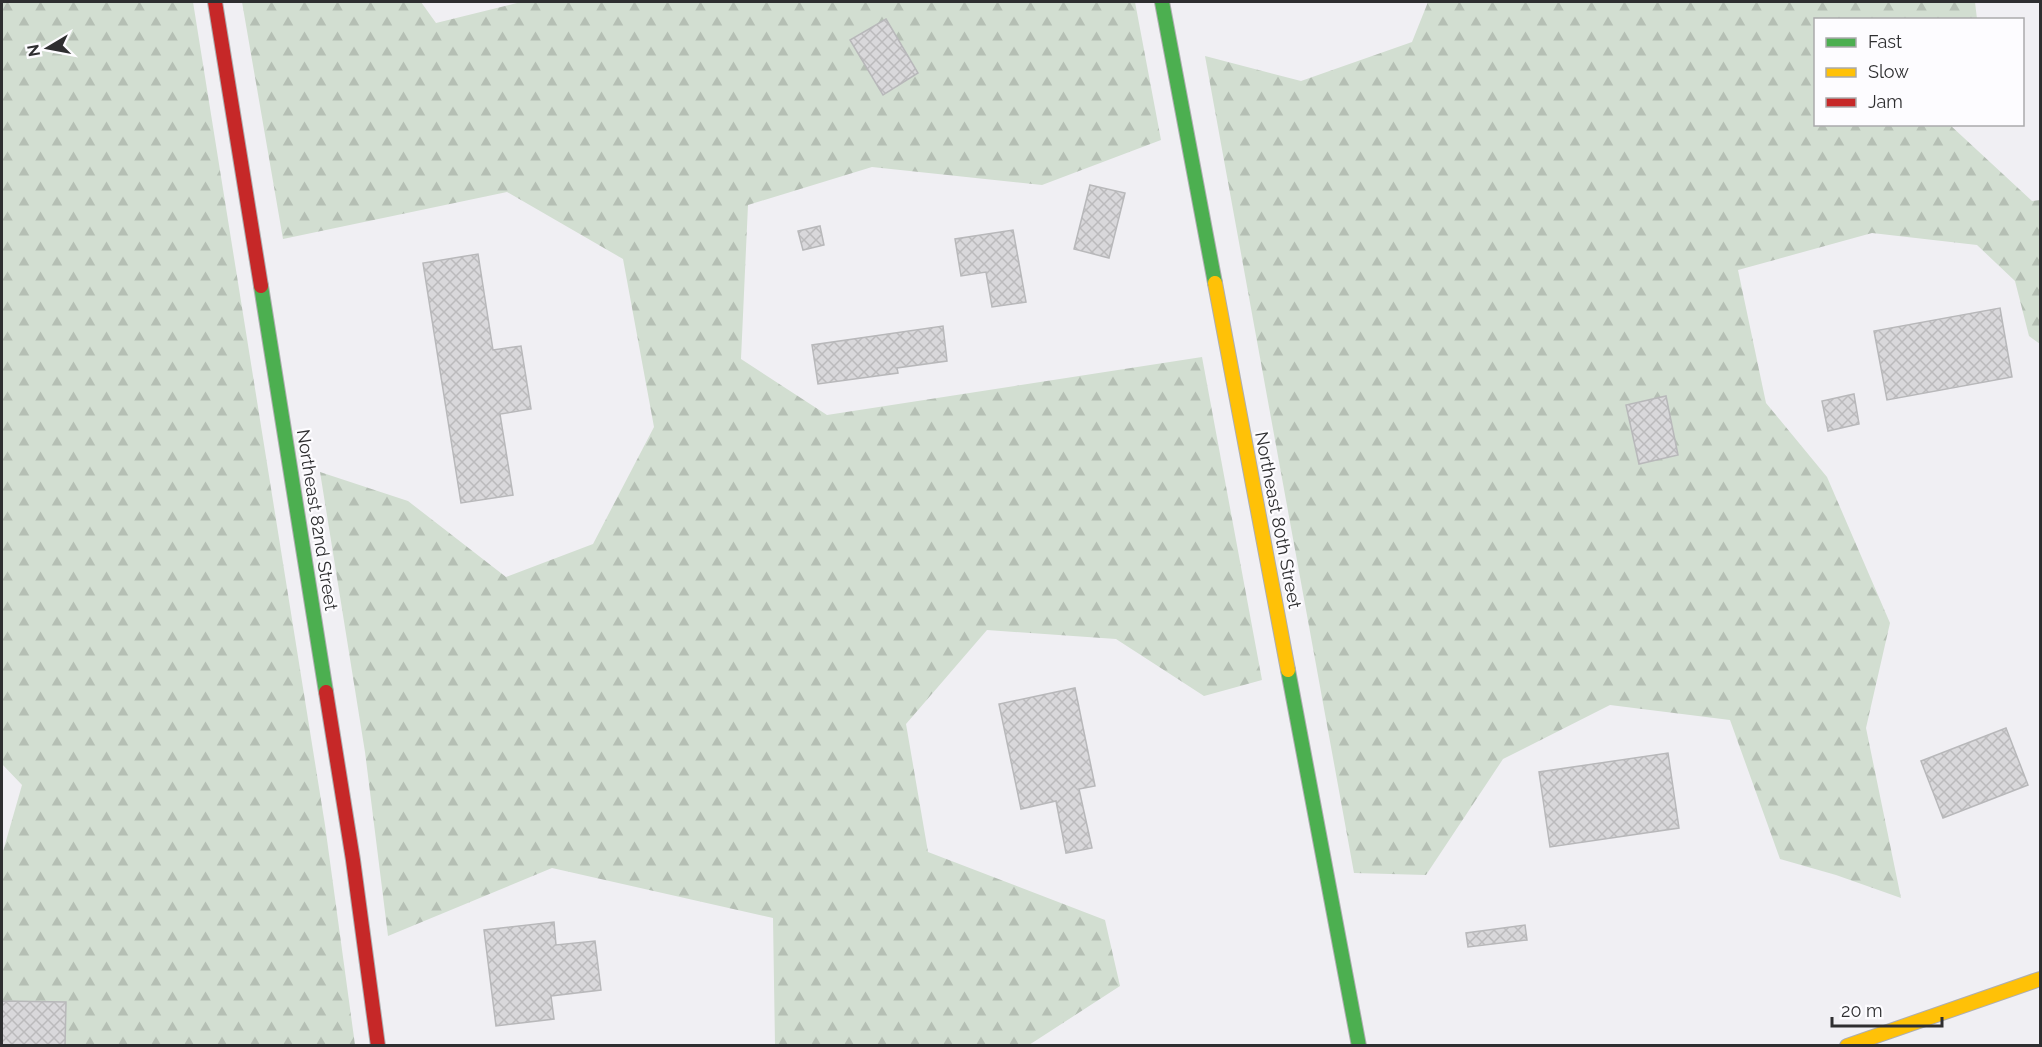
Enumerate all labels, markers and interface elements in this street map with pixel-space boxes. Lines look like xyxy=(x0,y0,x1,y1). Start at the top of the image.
north arrow xyxy=(18,18,78,78)
legend xyxy=(1814,18,2024,126)
text: Fast xyxy=(1868,31,1902,52)
text: N xyxy=(23,43,44,58)
text: Slow xyxy=(1868,61,1909,82)
text: Jam xyxy=(1868,91,1903,112)
street label: Northeast 82nd Street xyxy=(293,428,342,612)
street label: Northeast 80th Street xyxy=(1251,430,1306,610)
scale bar xyxy=(1832,990,1942,1028)
text: 20 m xyxy=(1841,1000,1883,1021)

